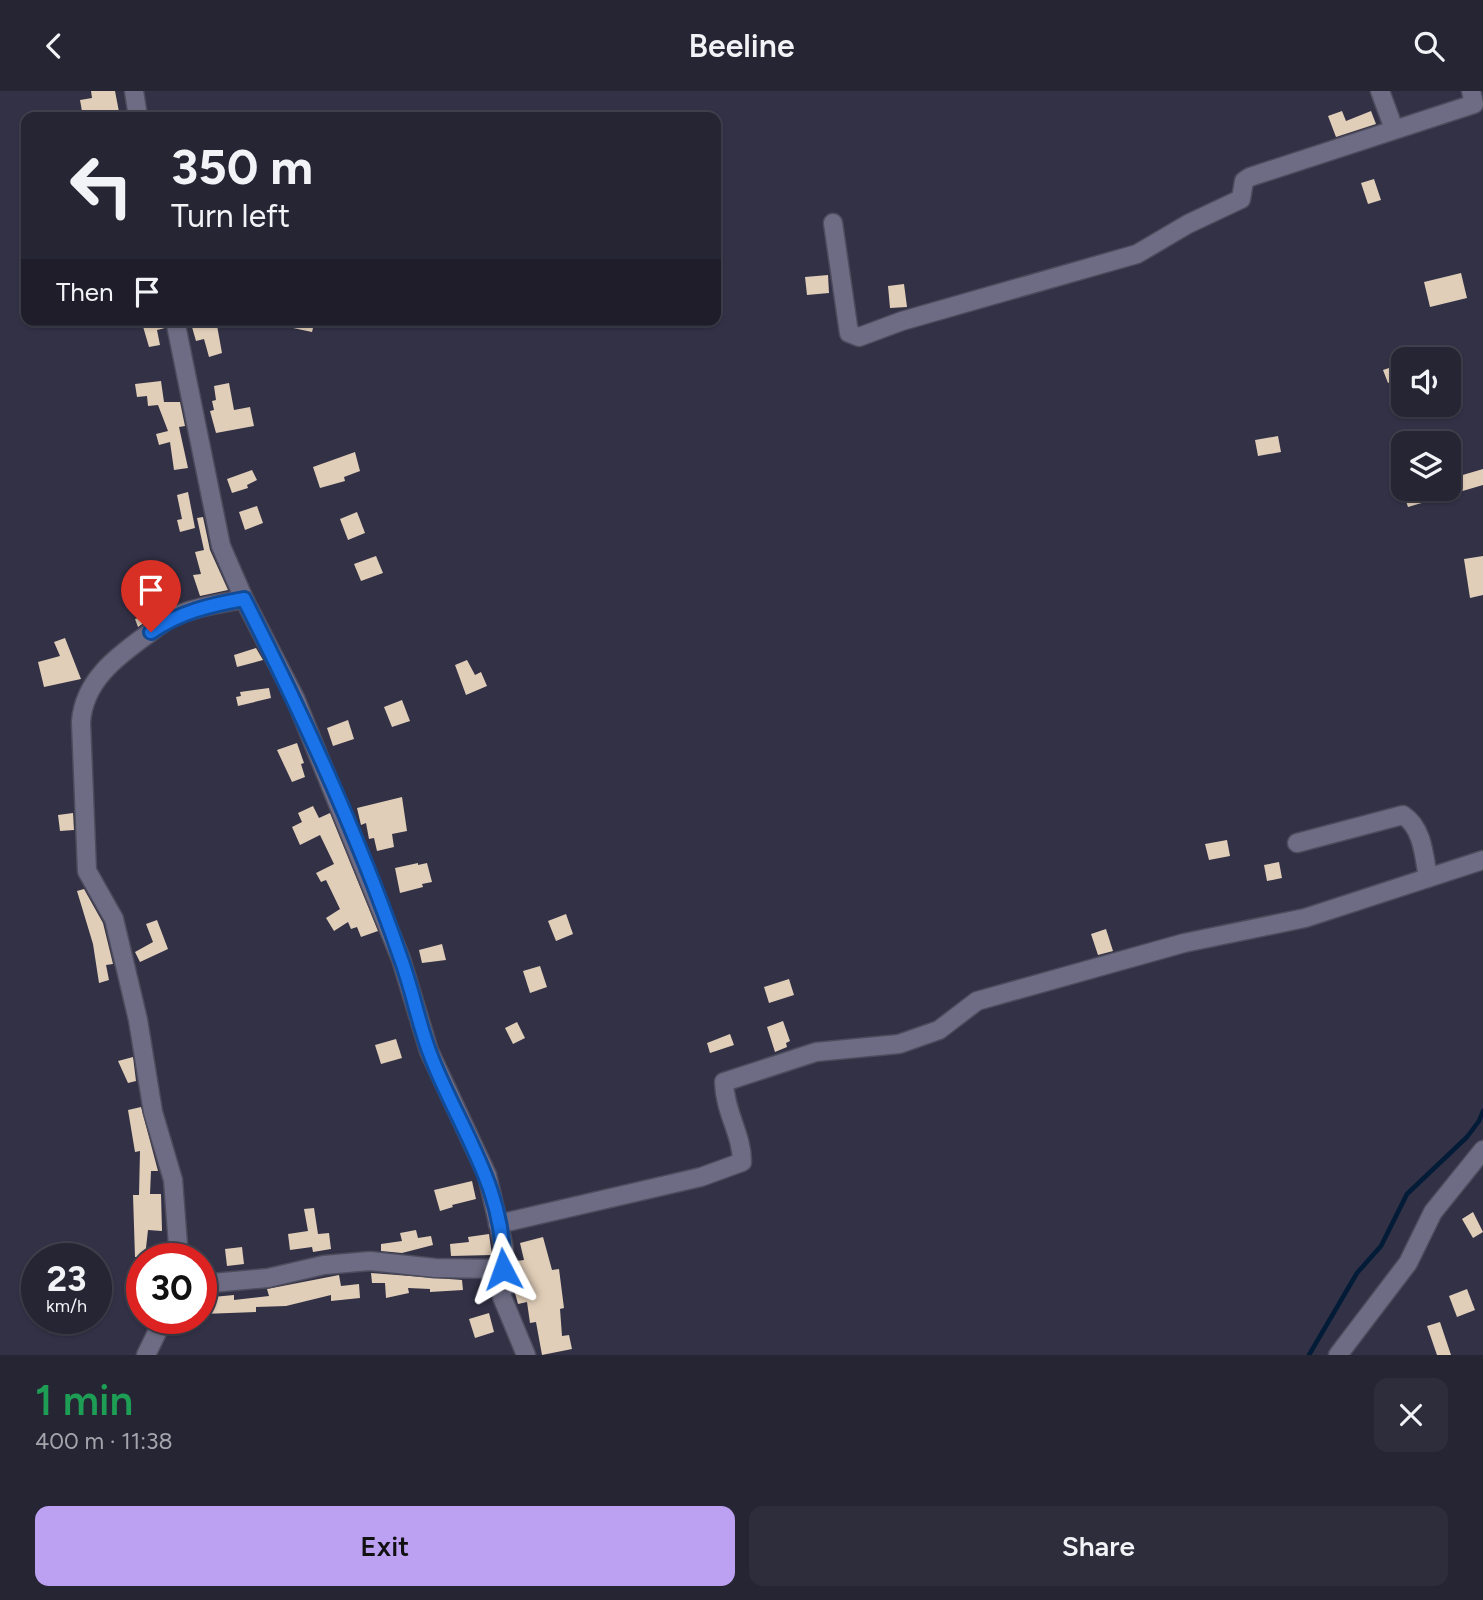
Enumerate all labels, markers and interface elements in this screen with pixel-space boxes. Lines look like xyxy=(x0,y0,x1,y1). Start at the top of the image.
icon: back xyxy=(35,27,73,65)
text: Beeline xyxy=(688,27,795,65)
icon: search xyxy=(1410,27,1448,65)
text: 350 m xyxy=(171,137,313,196)
icon: left xyxy=(56,140,147,231)
text: Turn left xyxy=(171,197,290,235)
icon: arrive xyxy=(128,273,166,311)
text: Then xyxy=(56,276,114,308)
map controls xyxy=(1391,347,1461,501)
button: sound xyxy=(1391,347,1461,417)
button: layers xyxy=(1391,431,1461,501)
pin xyxy=(121,560,181,632)
icon: arrive xyxy=(132,571,170,609)
position arrow xyxy=(466,1232,540,1306)
speed limit sign: 30 xyxy=(126,1243,217,1334)
text: 23 xyxy=(47,1258,86,1300)
text: km/h xyxy=(46,1295,87,1317)
text: 1 min xyxy=(35,1375,133,1426)
button: close xyxy=(1374,1378,1448,1452)
text: 400 m · 11:38 xyxy=(35,1427,173,1455)
button: Exit xyxy=(35,1506,735,1586)
button: Share xyxy=(749,1506,1448,1586)

